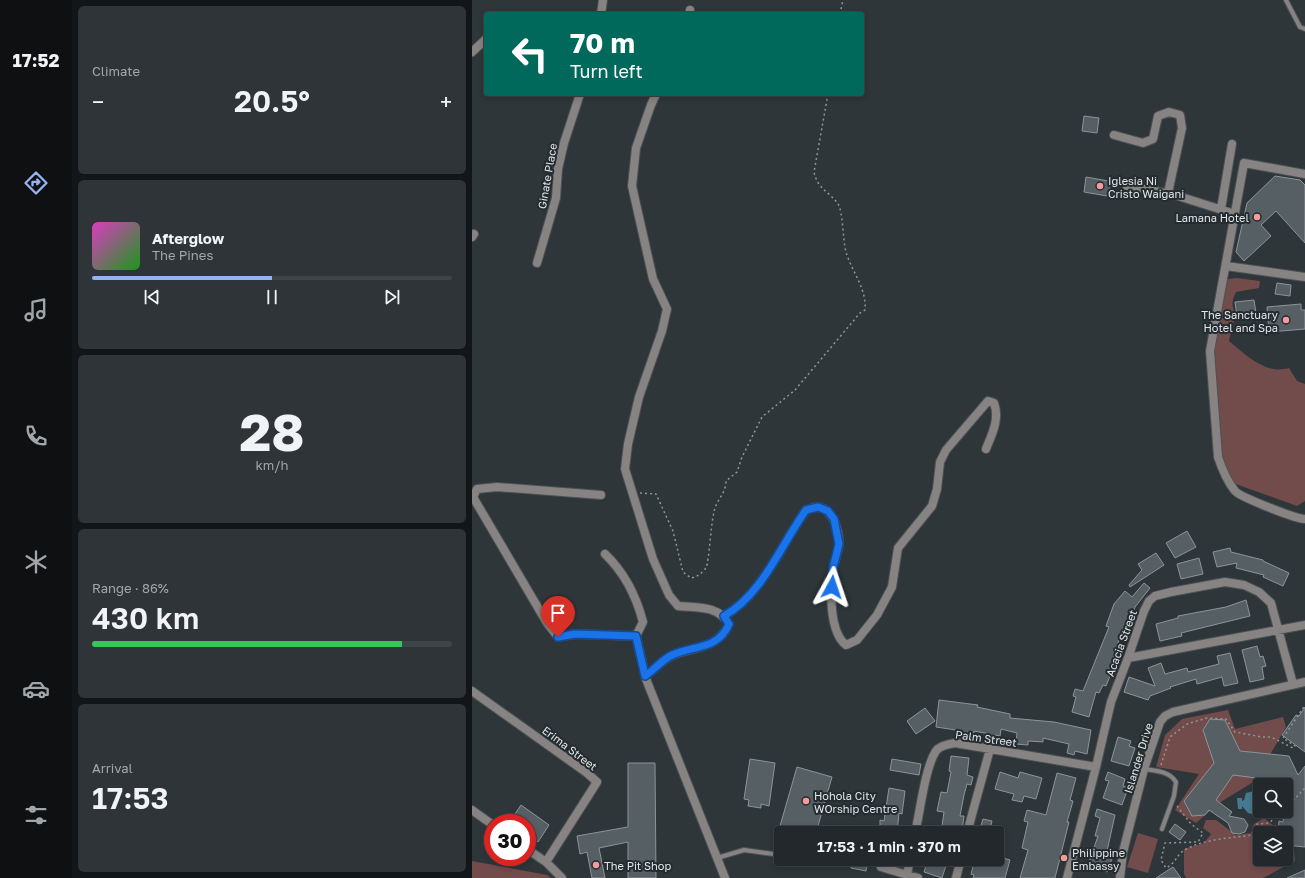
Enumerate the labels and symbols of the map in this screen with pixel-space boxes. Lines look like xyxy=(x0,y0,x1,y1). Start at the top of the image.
street label: Ginate Place xyxy=(535,142,559,210)
place label: Iglesia Ni Cristo Waigani xyxy=(1108,174,1184,200)
marker: Iglesia Ni Cristo Waigani xyxy=(1095,181,1105,191)
place label: Lamana Hotel xyxy=(1175,211,1249,224)
marker: Lamana Hotel xyxy=(1252,212,1262,222)
place label: The Sanctuary Hotel and Spa xyxy=(1201,308,1278,334)
marker: The Sanctuary Hotel and Spa xyxy=(1281,315,1291,325)
position arrow xyxy=(811,566,853,608)
pin xyxy=(541,596,575,637)
street label: Acacia Street xyxy=(1103,608,1139,678)
street label: Islander Drive xyxy=(1121,721,1155,795)
street label: Erima Street xyxy=(540,723,600,773)
street label: Palm Street xyxy=(954,727,1018,749)
place label: Hohola City WOrship Centre xyxy=(814,789,897,815)
marker: Hohola City WOrship Centre xyxy=(801,796,811,806)
speed limit sign: 30 xyxy=(484,814,536,866)
place label: Philippine Embassy xyxy=(1072,846,1125,872)
marker: Philippine Embassy xyxy=(1059,853,1069,863)
place label: The Pit Shop xyxy=(604,859,671,872)
marker: The Pit Shop xyxy=(591,860,601,870)

